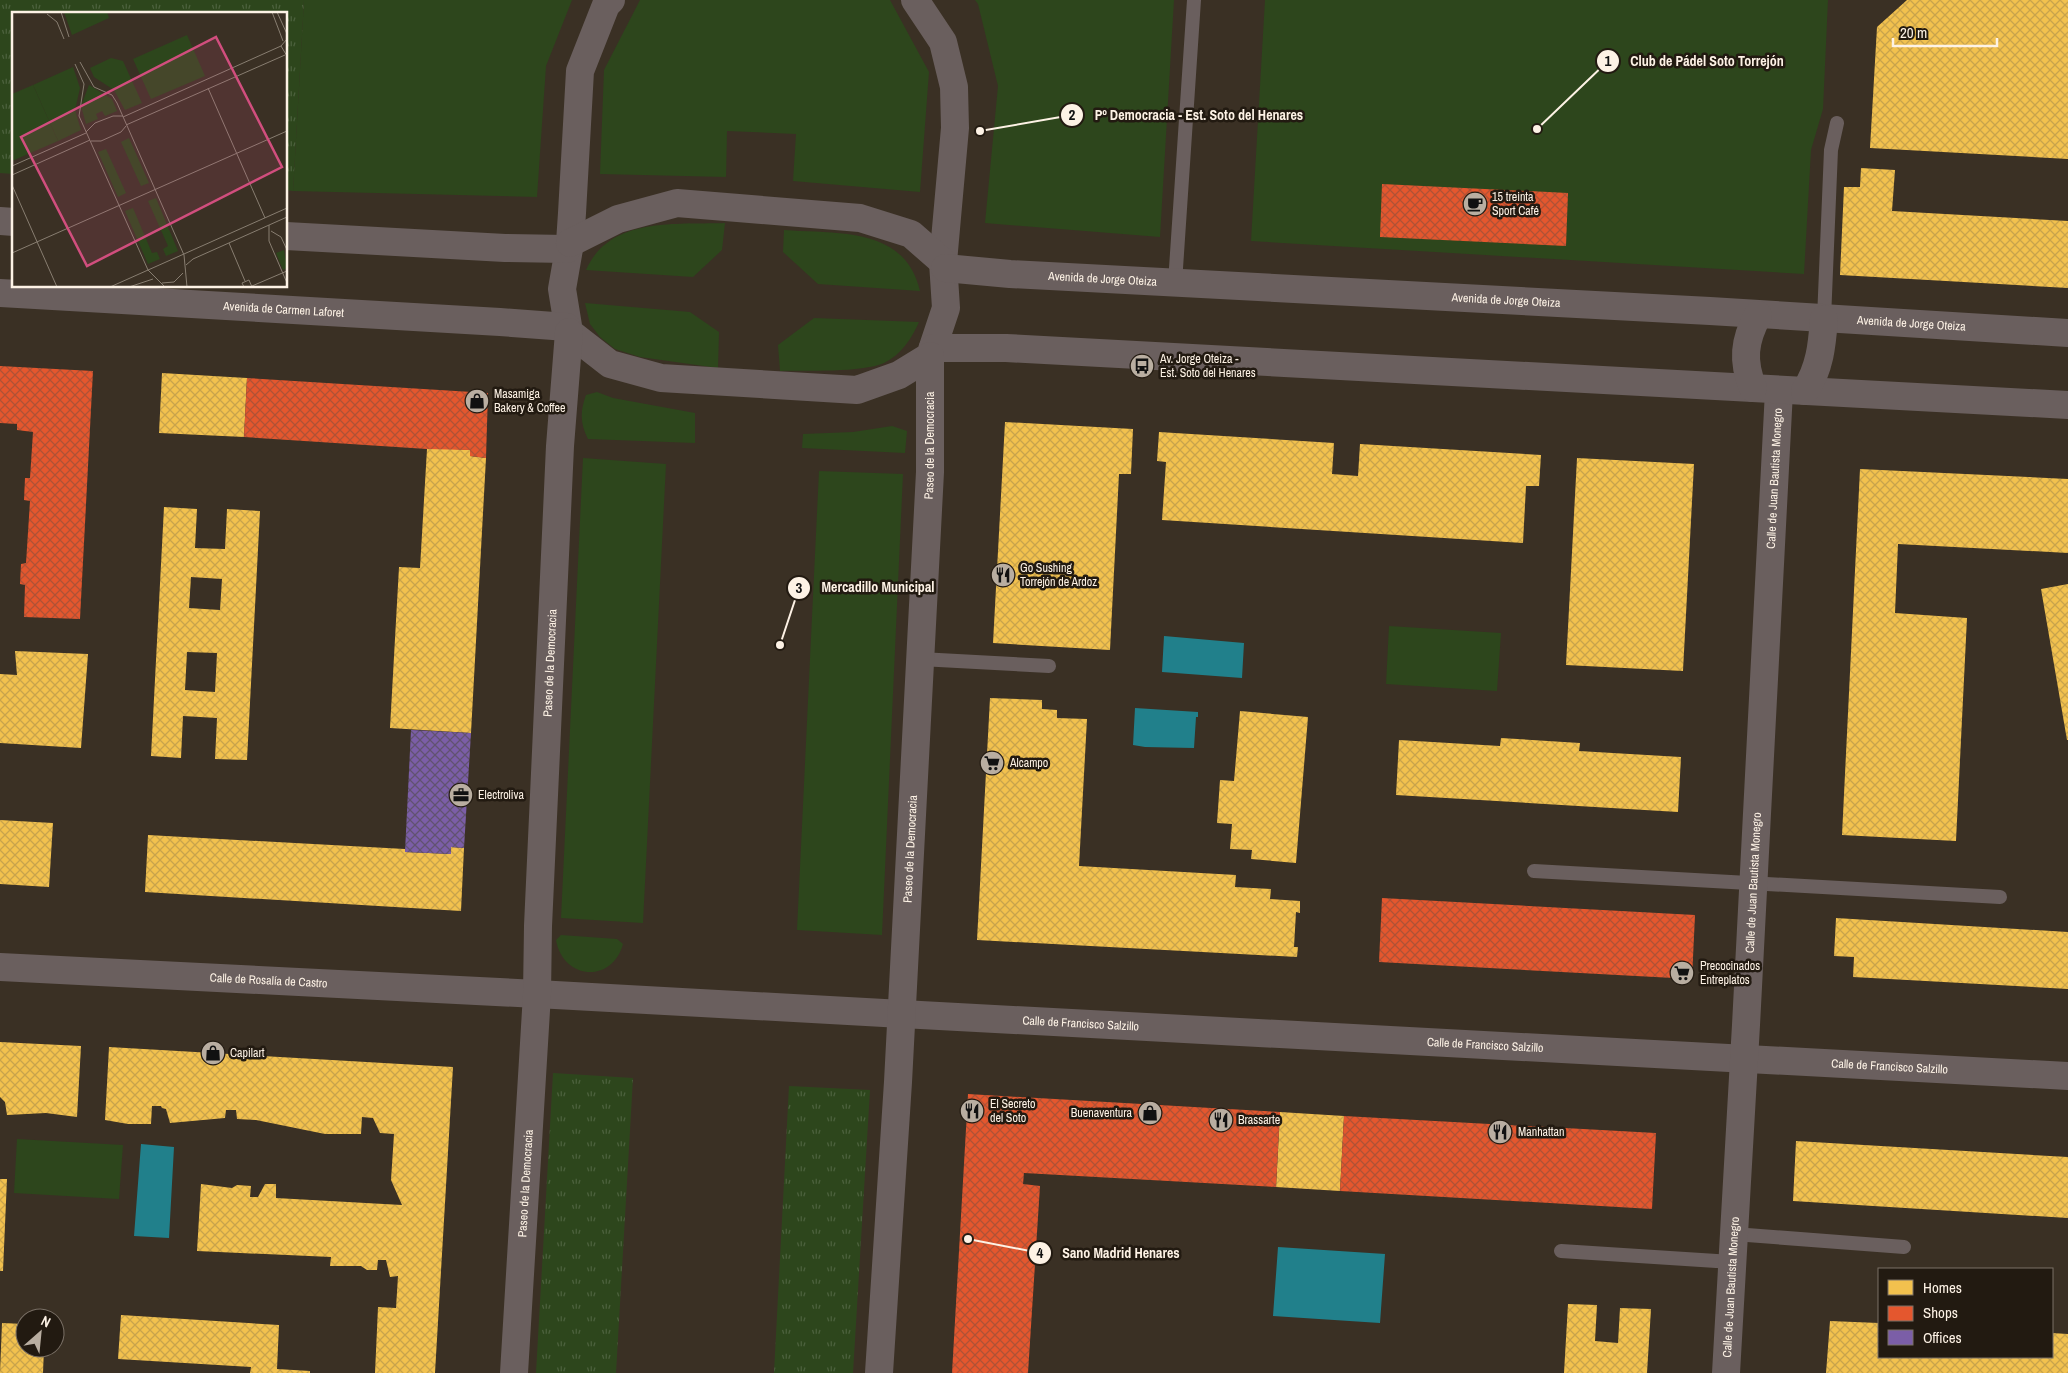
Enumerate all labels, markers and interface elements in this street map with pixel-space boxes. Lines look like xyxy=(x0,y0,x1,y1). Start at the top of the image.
inset map xyxy=(12,12,288,288)
scale bar xyxy=(1893,15,1997,47)
text: 20 m xyxy=(1900,22,1927,43)
callout: Club de Pádel Soto Torrejón xyxy=(1595,46,1794,75)
text: 1 xyxy=(1605,50,1612,71)
text: Club de Pádel Soto Torrejón xyxy=(1630,52,1784,70)
callout: Pº Democracia - Est. Soto del Henares xyxy=(1060,100,1313,129)
text: 2 xyxy=(1069,104,1076,125)
text: Pº Democracia - Est. Soto del Henares xyxy=(1095,106,1303,124)
place label: 15 treinta Sport Café xyxy=(1492,189,1539,219)
cafe icon: 15 treinta Sport Café xyxy=(1462,191,1488,217)
street label: Avenida de Jorge Oteiza xyxy=(1047,268,1158,290)
street label: Avenida de Jorge Oteiza xyxy=(1450,289,1561,311)
street label: Avenida de Carmen Laforet xyxy=(222,298,345,321)
street label: Avenida de Jorge Oteiza xyxy=(1856,312,1967,335)
place label: Av. Jorge Oteiza - Est. Soto del Henares xyxy=(1159,351,1256,381)
bus stop icon: Av. Jorge Oteiza - Est. Soto del Henares xyxy=(1129,353,1155,379)
place label: Masamiga Bakery & Coffee xyxy=(494,386,566,416)
shop icon: Masamiga Bakery & Coffee xyxy=(464,388,490,414)
street label: Paseo de la Democracia xyxy=(921,391,938,500)
street label: Calle de Juan Bautista Monegro xyxy=(1763,408,1786,549)
place label: Go Sushing Torrejón de Ardoz xyxy=(1020,560,1097,590)
restaurant icon: Go Sushing Torrejón de Ardoz xyxy=(990,562,1016,588)
callout: Mercadillo Municipal xyxy=(787,573,945,602)
text: 3 xyxy=(796,577,803,598)
text: Mercadillo Municipal xyxy=(822,578,934,596)
street label: Paseo de la Democracia xyxy=(540,608,561,717)
supermarket icon: Alcampo xyxy=(979,750,1005,776)
place label: Alcampo xyxy=(1009,755,1048,771)
office icon: Electroliva xyxy=(448,782,474,808)
place label: Electroliva xyxy=(478,787,524,803)
street label: Paseo de la Democracia xyxy=(899,794,921,903)
street label: Calle de Juan Bautista Monegro xyxy=(1742,812,1765,954)
place label: Precocinados Entreplatos xyxy=(1700,958,1760,988)
supermarket icon: Precocinados Entreplatos xyxy=(1669,960,1695,986)
street label: Calle de Rosalía de Castro xyxy=(209,970,328,991)
street label: Calle de Francisco Salzillo xyxy=(1022,1012,1139,1035)
street label: Calle de Francisco Salzillo xyxy=(1426,1034,1544,1056)
shop icon: Capilart xyxy=(200,1040,226,1066)
place label: Capilart xyxy=(230,1045,265,1061)
street label: Calle de Francisco Salzillo xyxy=(1831,1055,1948,1078)
place label: El Secreto del Soto xyxy=(990,1096,1035,1126)
restaurant icon: El Secreto del Soto xyxy=(959,1098,985,1124)
shop icon: Buenaventura xyxy=(1137,1100,1163,1126)
place label: Buenaventura xyxy=(1071,1105,1133,1121)
restaurant icon: Brassarte xyxy=(1208,1107,1234,1133)
place label: Brassarte xyxy=(1238,1112,1280,1128)
restaurant icon: Manhattan xyxy=(1487,1119,1513,1145)
place label: Manhattan xyxy=(1518,1124,1565,1140)
street label: Paseo de la Democracia xyxy=(514,1128,537,1238)
street label: Calle de Juan Bautista Monegro xyxy=(1719,1216,1743,1358)
callout: Sano Madrid Henares xyxy=(1027,1238,1190,1267)
text: 4 xyxy=(1037,1242,1044,1263)
text: Sano Madrid Henares xyxy=(1062,1244,1180,1262)
legend xyxy=(1878,1268,2053,1358)
text: Homes xyxy=(1923,1277,1962,1298)
text: Shops xyxy=(1923,1302,1958,1323)
north arrow xyxy=(15,1308,65,1358)
text: N xyxy=(38,1312,54,1331)
text: Offices xyxy=(1923,1327,1962,1348)

